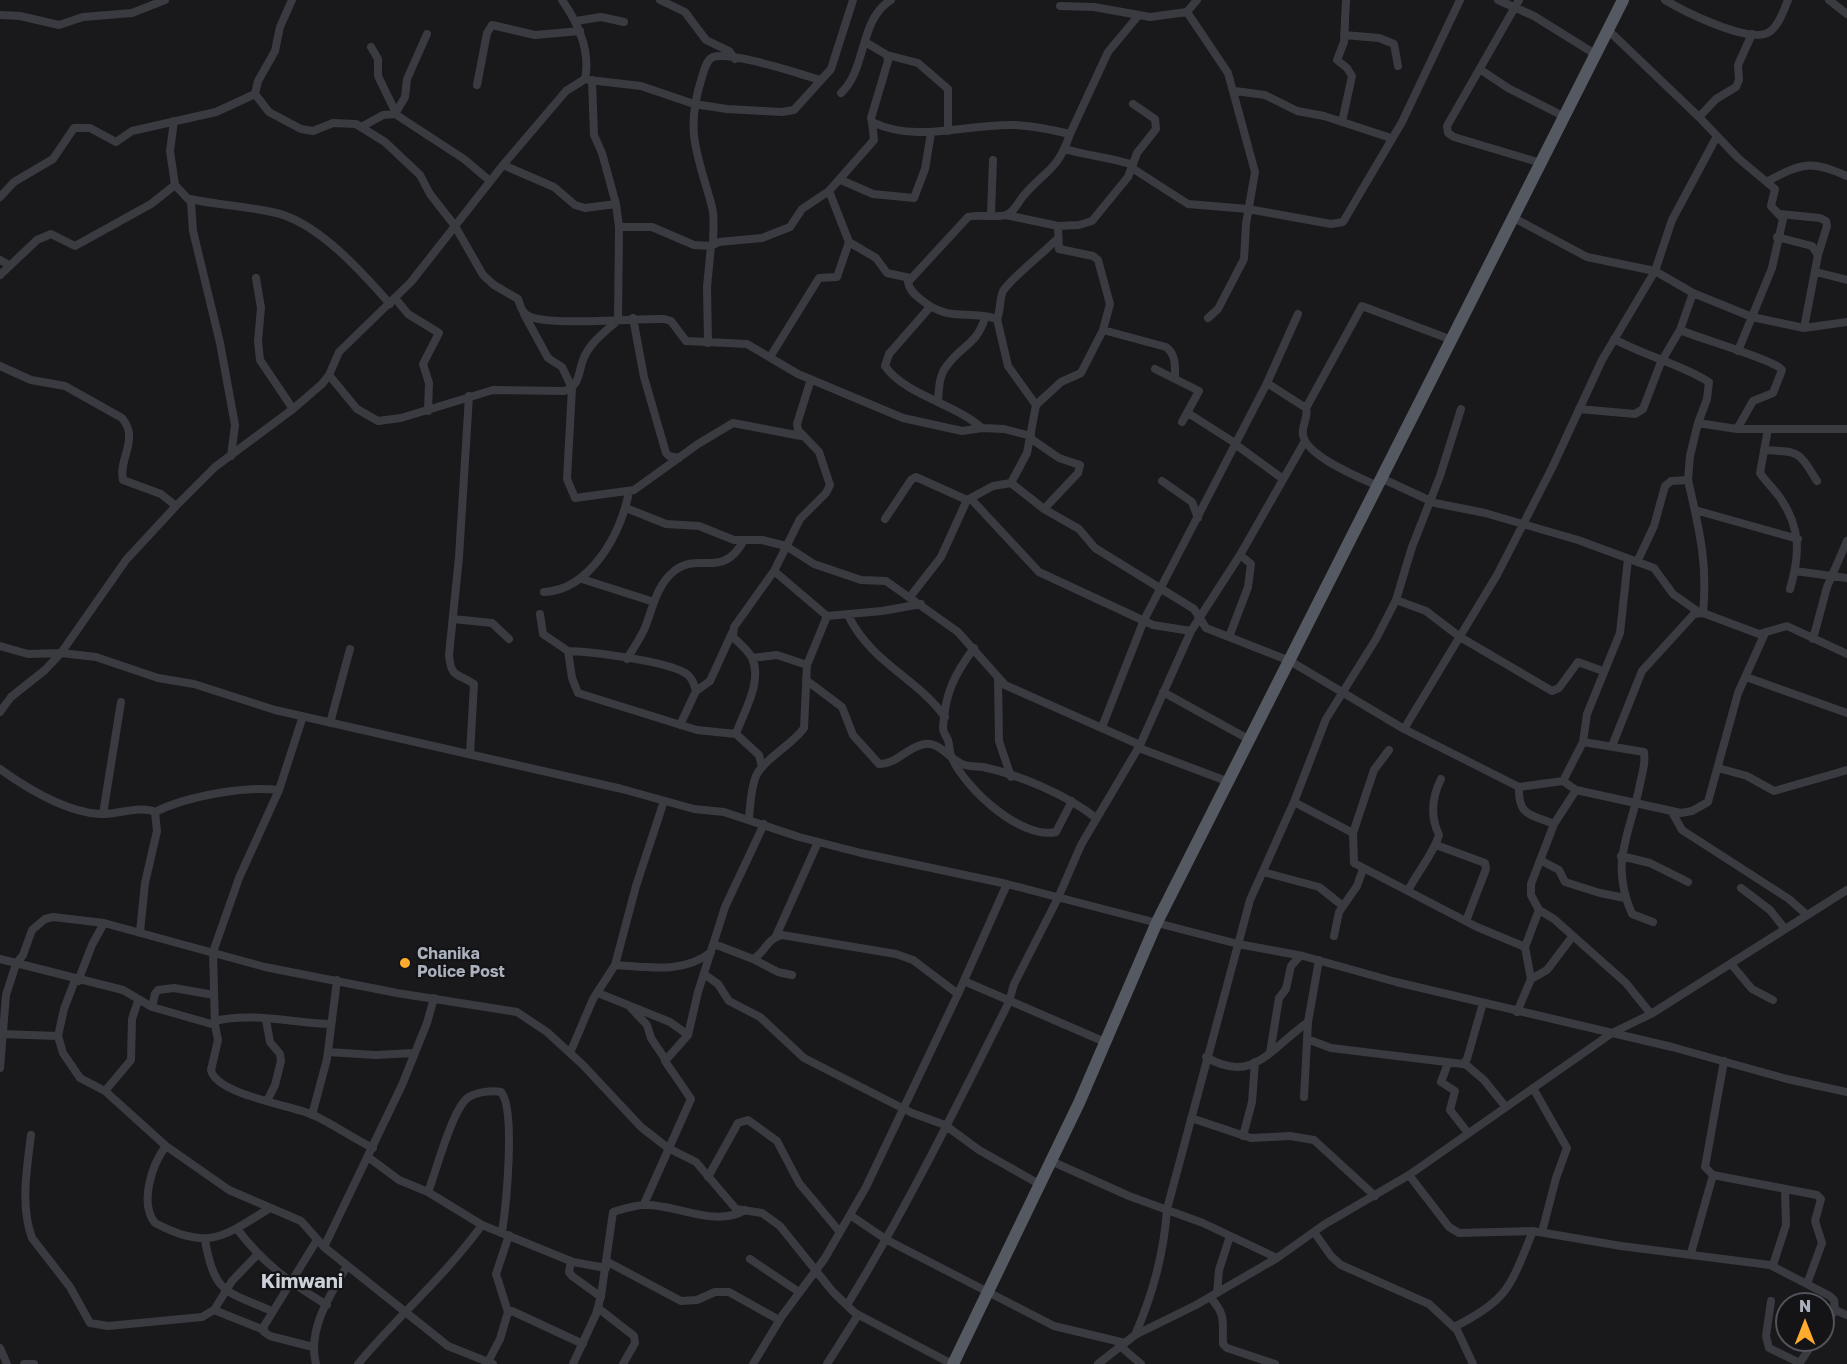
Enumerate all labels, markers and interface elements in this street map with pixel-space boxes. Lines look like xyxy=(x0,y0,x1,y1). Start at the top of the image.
place label: Chanika Police Post xyxy=(417,944,505,982)
marker: Chanika Police Post xyxy=(398,956,412,970)
district label: Kimwani xyxy=(261,1270,343,1294)
north arrow xyxy=(1775,1292,1835,1352)
text: N xyxy=(1799,1296,1811,1316)

